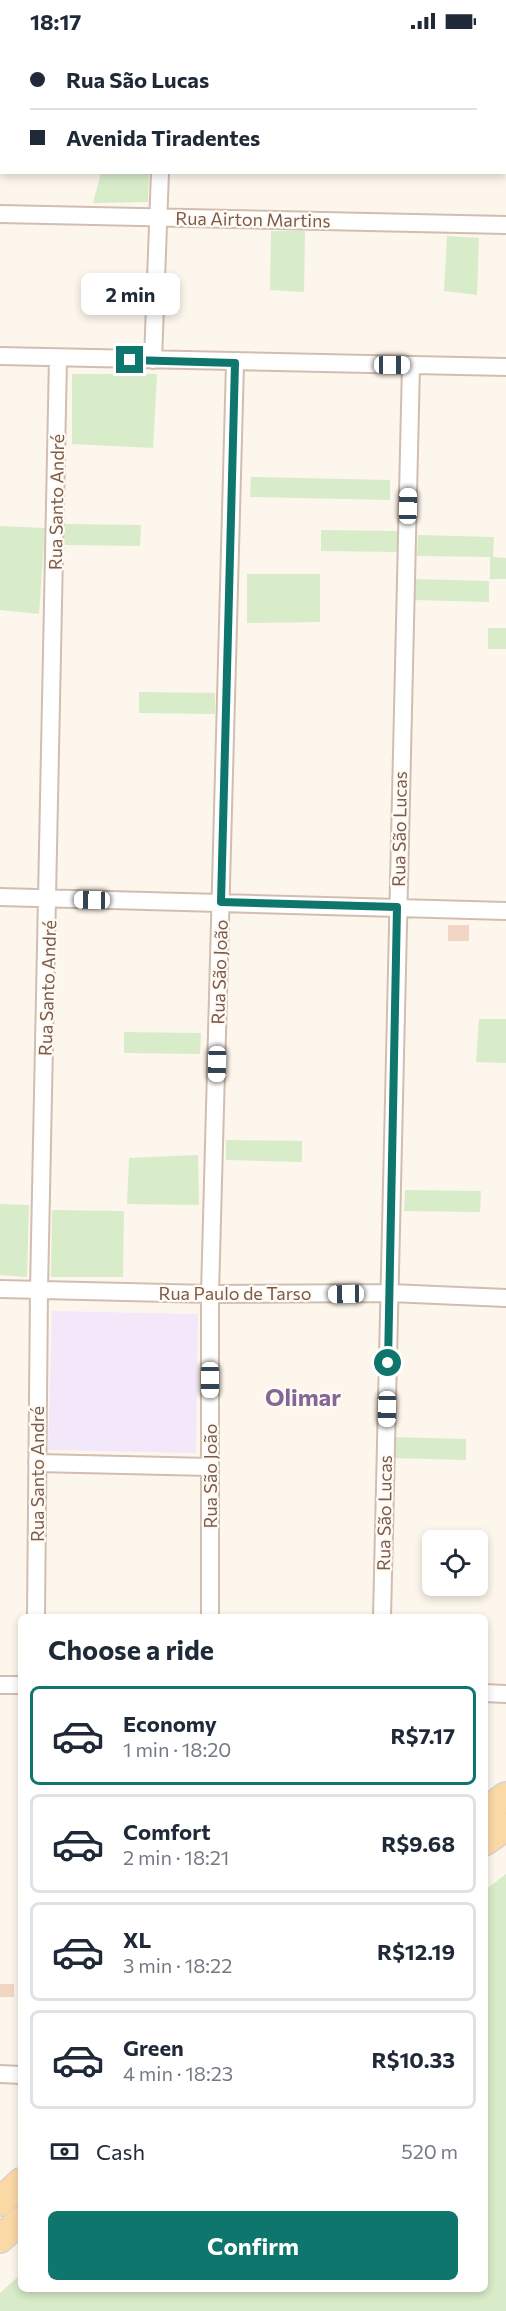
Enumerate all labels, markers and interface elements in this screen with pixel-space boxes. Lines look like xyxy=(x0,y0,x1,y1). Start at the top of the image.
text: 18:17 xyxy=(30,8,81,35)
text: Rua São Lucas xyxy=(66,66,209,93)
text: Avenida Tiradentes xyxy=(66,124,260,151)
street label: Rua Airton Martins xyxy=(175,207,331,231)
callout: 2 min xyxy=(80,273,180,315)
text: 2 min xyxy=(106,282,155,306)
route end xyxy=(116,346,143,373)
car xyxy=(374,356,410,374)
street label: Rua Santo André xyxy=(44,434,68,570)
car xyxy=(399,488,417,524)
street label: Rua São Lucas xyxy=(387,771,411,887)
car xyxy=(74,891,110,909)
street label: Rua São João xyxy=(206,919,232,1025)
street label: Rua Santo André xyxy=(34,920,60,1056)
car xyxy=(208,1046,226,1082)
street label: Rua Paulo de Tarso xyxy=(159,1282,311,1304)
car xyxy=(328,1285,364,1303)
route start xyxy=(374,1349,401,1376)
car xyxy=(201,1362,219,1398)
district label: Olimar xyxy=(265,1382,341,1411)
car xyxy=(378,1391,396,1427)
street label: Rua Santo André xyxy=(26,1406,48,1542)
street label: Rua São João xyxy=(199,1423,221,1529)
street label: Rua São Lucas xyxy=(372,1455,396,1571)
map controls xyxy=(422,1530,488,1596)
button: locate xyxy=(422,1530,488,1596)
text: Choose a ride xyxy=(48,1633,214,1666)
icon: car xyxy=(51,1709,105,1763)
text: Economy xyxy=(123,1710,217,1737)
text: R$7.17 xyxy=(391,1722,455,1749)
text: 1 min · 18:20 xyxy=(123,1737,231,1761)
icon: car xyxy=(51,1817,105,1871)
text: Comfort xyxy=(123,1818,211,1845)
text: R$9.68 xyxy=(381,1830,455,1857)
text: 2 min · 18:21 xyxy=(123,1845,229,1869)
icon: car xyxy=(51,1925,105,1979)
text: XL xyxy=(123,1926,151,1953)
text: R$12.19 xyxy=(377,1938,455,1965)
text: 3 min · 18:22 xyxy=(123,1953,232,1977)
icon: car xyxy=(51,2033,105,2087)
text: Green xyxy=(123,2034,184,2061)
text: R$10.33 xyxy=(372,2046,455,2073)
text: 4 min · 18:23 xyxy=(123,2061,233,2085)
icon: cash xyxy=(48,2135,81,2168)
text: Cash xyxy=(96,2138,145,2165)
text: 520 m xyxy=(401,2139,458,2163)
button: Confirm xyxy=(48,2211,458,2280)

